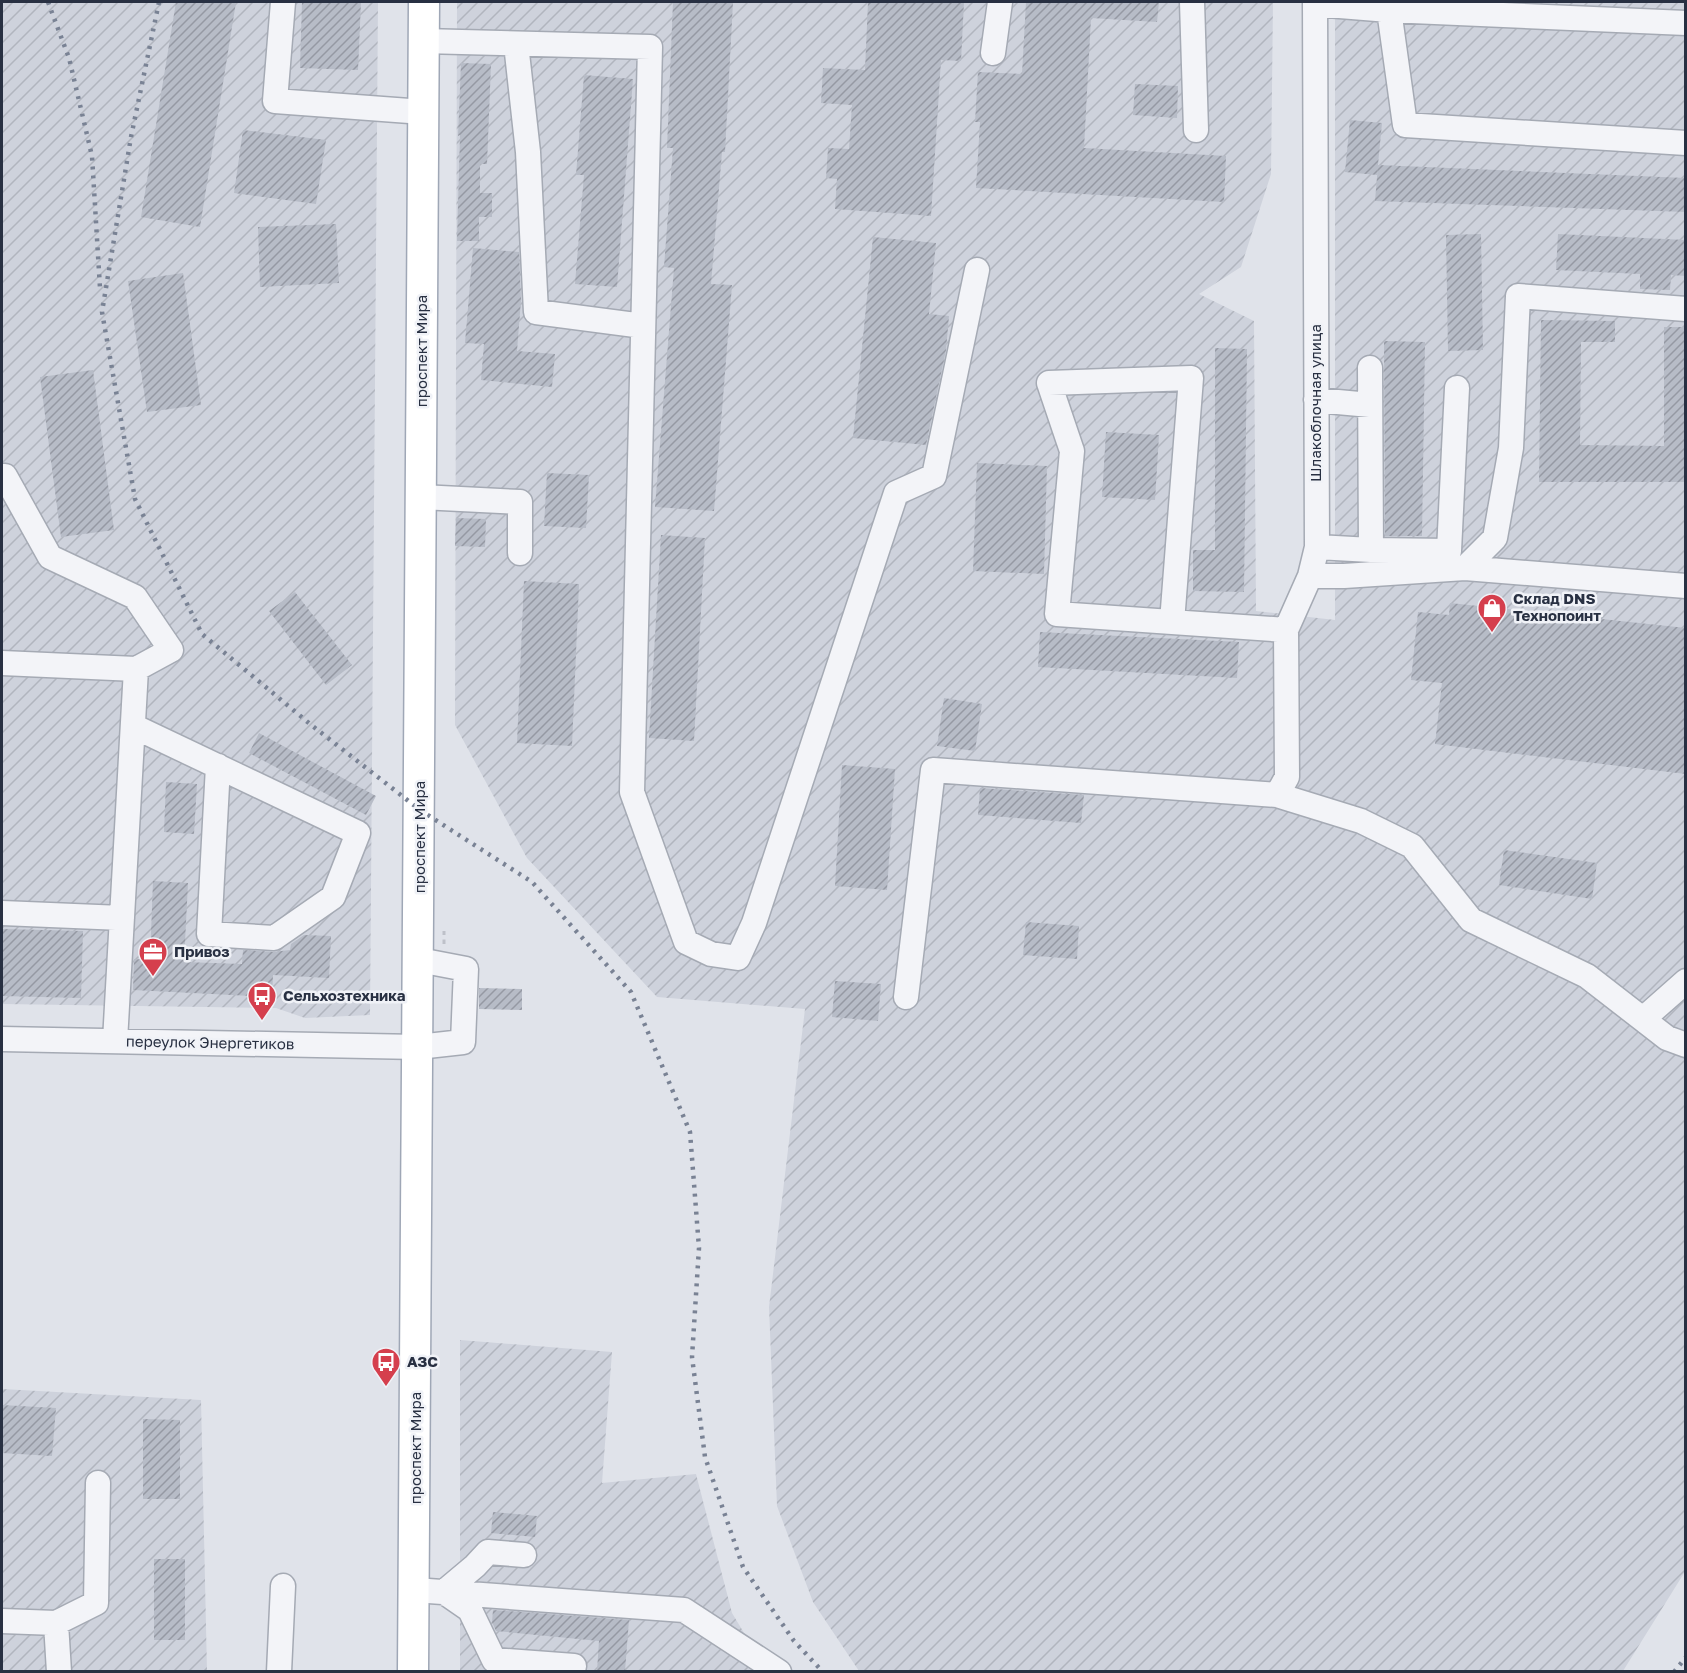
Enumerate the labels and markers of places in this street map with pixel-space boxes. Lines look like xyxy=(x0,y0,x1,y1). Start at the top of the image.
place label: Склад DNS Технопоинт xyxy=(1513,589,1601,624)
shop icon: Склад DNS Технопоинт xyxy=(1476,592,1508,634)
office icon: Привоз xyxy=(137,936,169,978)
place label: Привоз xyxy=(174,942,230,960)
bus stop icon: Сельхозтехника xyxy=(246,980,278,1022)
place label: Сельхозтехника xyxy=(283,986,406,1004)
bus stop icon: АЗС xyxy=(370,1346,402,1388)
place label: АЗС xyxy=(407,1352,438,1370)

